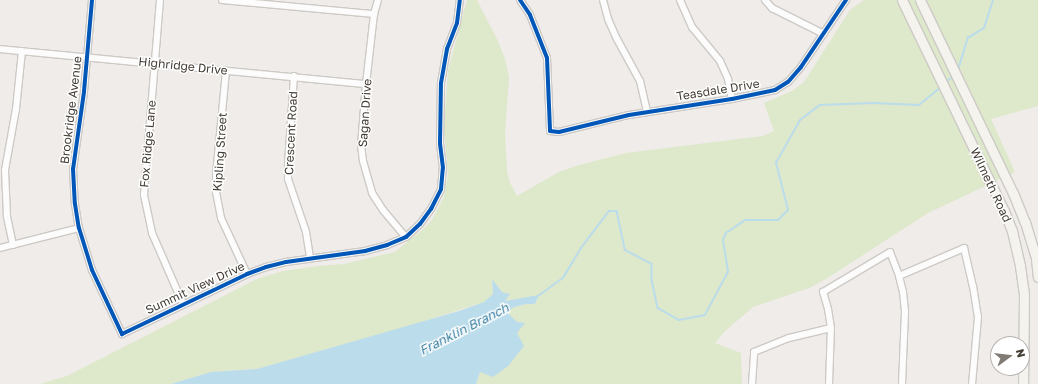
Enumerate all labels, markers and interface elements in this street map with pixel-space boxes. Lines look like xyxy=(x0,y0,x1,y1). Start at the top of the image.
street label: Highridge Drive xyxy=(138,54,228,78)
street label: Brookridge Avenue xyxy=(57,55,85,165)
street label: Teasdale Drive xyxy=(675,76,761,104)
street label: Sagan Drive xyxy=(355,78,375,148)
street label: Crescent Road xyxy=(282,91,300,175)
street label: Fox Ridge Lane xyxy=(137,100,159,188)
street label: Kipling Street xyxy=(210,112,230,192)
street label: Wilmeth Road xyxy=(967,145,1015,225)
street label: Summit View Drive xyxy=(143,259,247,317)
water label: Franklin Branch xyxy=(417,300,511,358)
north arrow xyxy=(990,336,1030,376)
text: N xyxy=(1014,347,1028,359)

